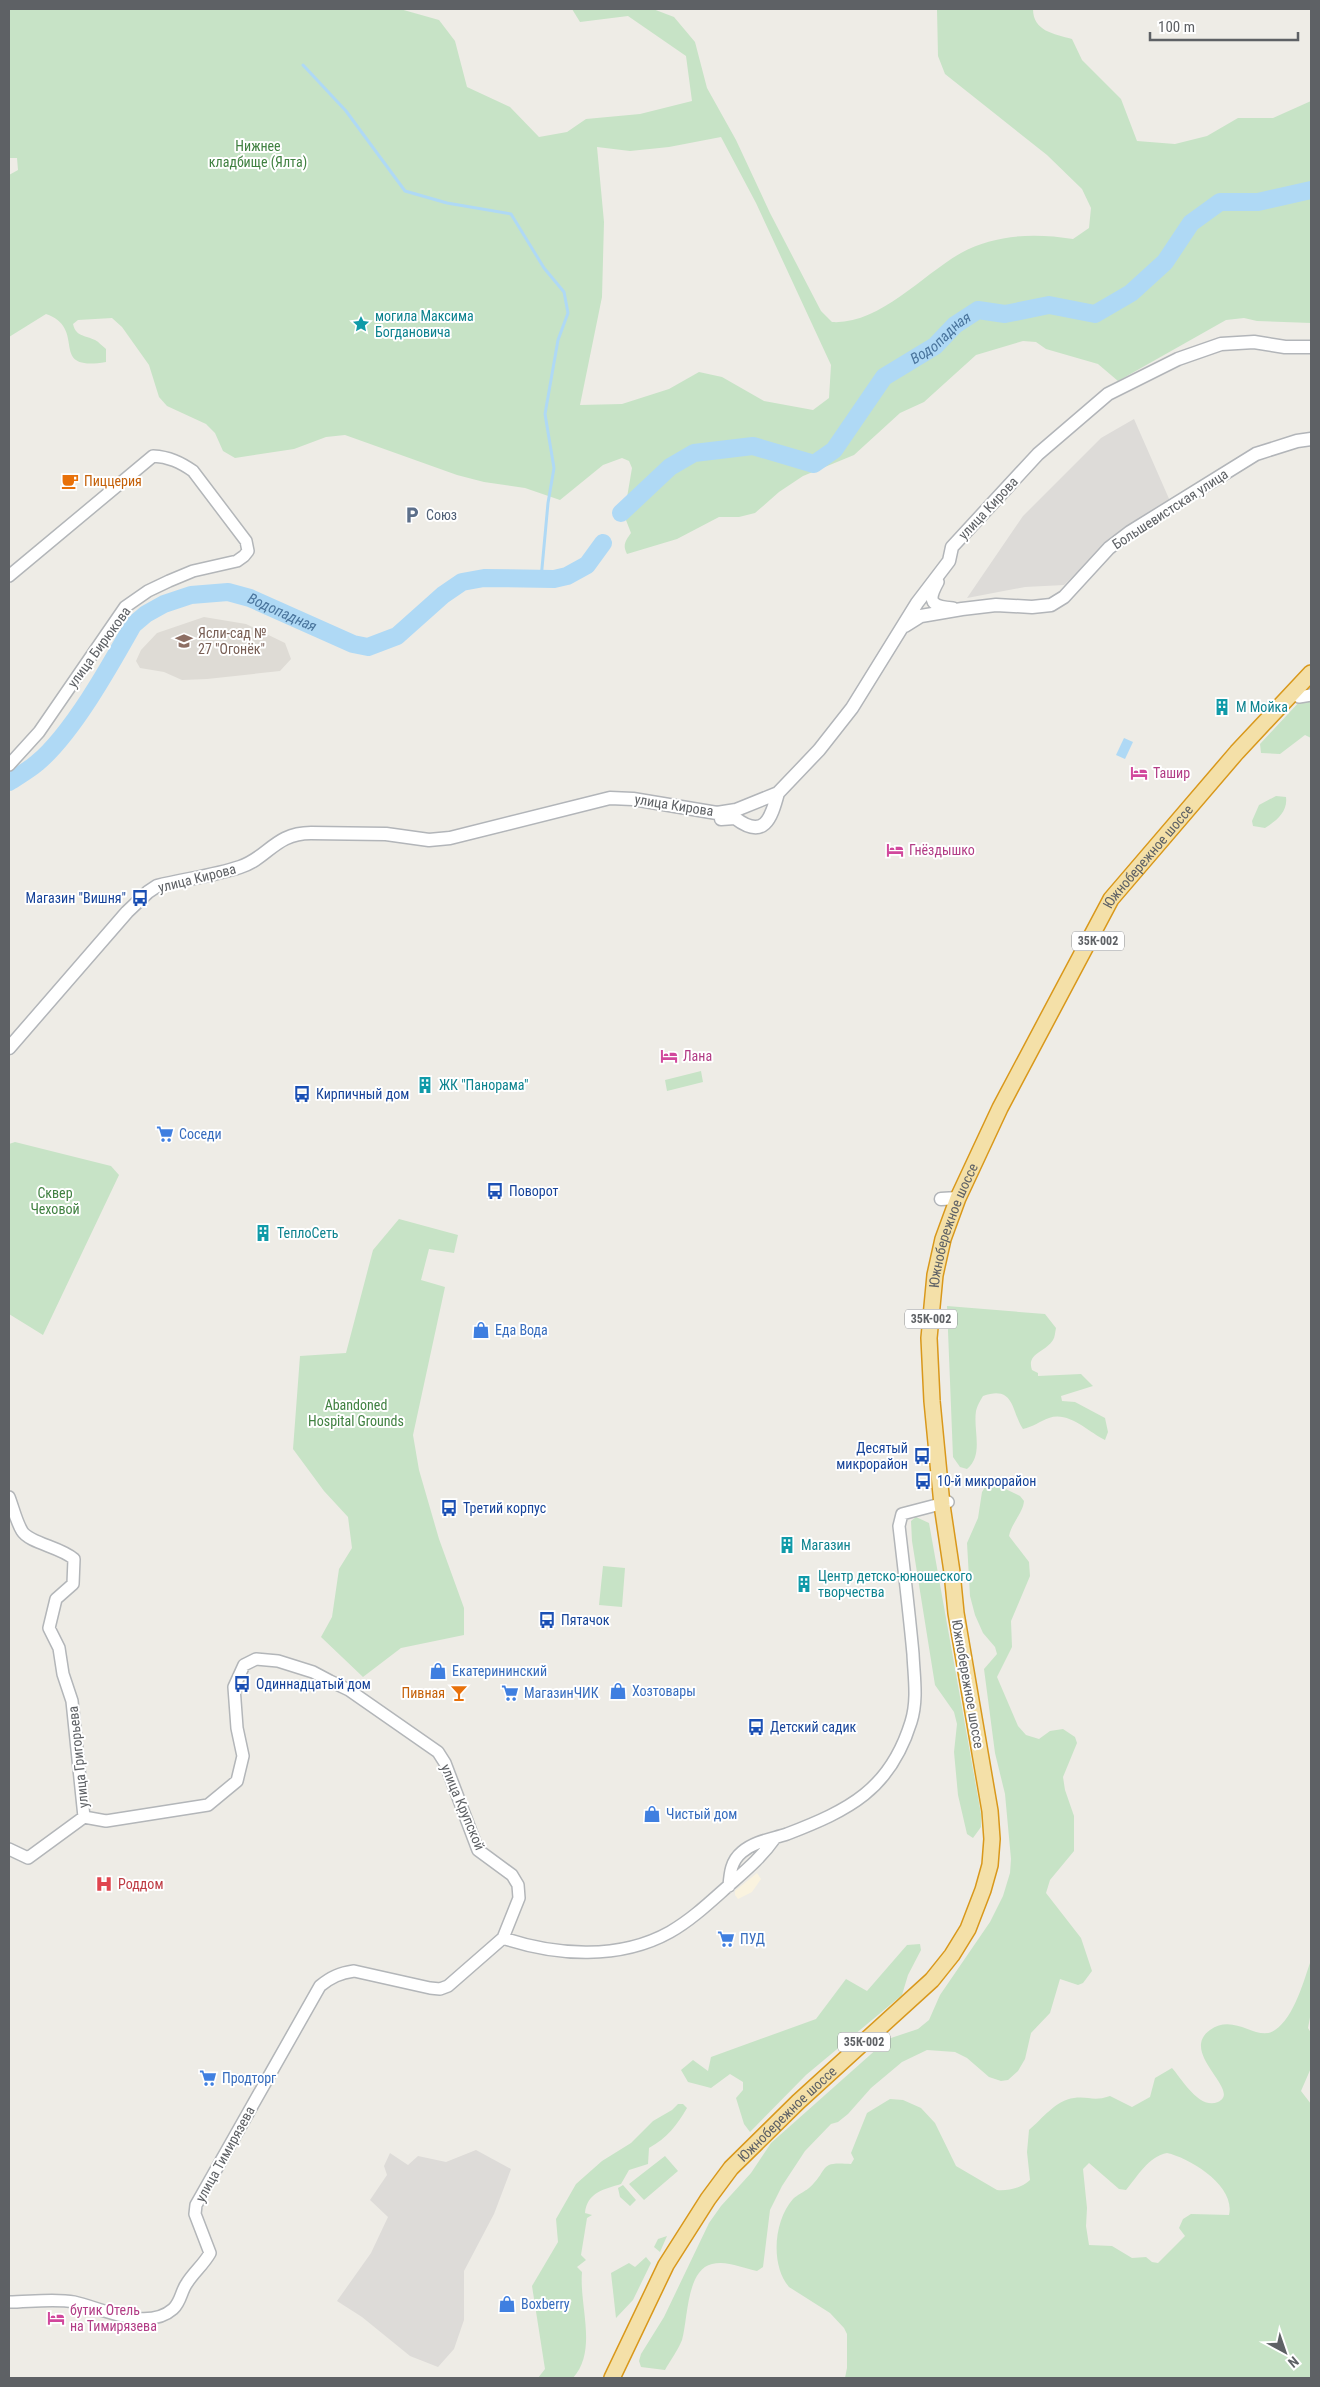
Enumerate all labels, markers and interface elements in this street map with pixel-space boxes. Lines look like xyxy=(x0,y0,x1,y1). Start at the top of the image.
scale bar xyxy=(1150,10,1298,42)
text: 100 m xyxy=(1158,18,1195,36)
park label: Нижнее кладбище (Ялта) xyxy=(209,138,307,171)
place label: могила Максима Богдановича xyxy=(375,308,474,340)
water label: Водопадная xyxy=(907,308,974,368)
place icon: могила Максима Богдановича xyxy=(351,314,371,334)
street label: Большевистская улица xyxy=(1109,466,1231,552)
cafe icon: Пиццерия xyxy=(60,471,80,491)
place label: Пиццерия xyxy=(84,473,142,489)
street label: улица Кирова xyxy=(955,473,1021,543)
parking icon: Союз xyxy=(402,505,422,525)
place label: Союз xyxy=(426,507,457,523)
water label: Водопадная xyxy=(245,589,319,636)
street label: улица Бирюкова xyxy=(64,603,134,691)
place label: Ясли-сад № 27 "Огонёк" xyxy=(198,625,266,657)
school or university icon: Ясли-сад № 27 "Огонёк" xyxy=(174,631,194,651)
building icon: М Мойка xyxy=(1212,697,1232,717)
place label: М Мойка xyxy=(1236,699,1288,715)
hotel icon: Ташир xyxy=(1129,763,1149,783)
place label: Ташир xyxy=(1153,765,1190,781)
street label: улица Кирова xyxy=(633,791,715,819)
street label: Южнобережное шоссе xyxy=(1100,801,1196,911)
hotel icon: Гнёздышко xyxy=(885,840,905,860)
place label: Гнёздышко xyxy=(909,842,975,858)
street label: улица Кирова xyxy=(156,861,238,895)
bus stop icon: Магазин "Вишня" xyxy=(130,888,150,908)
place label: Магазин "Вишня" xyxy=(26,890,126,906)
road number: 35К-002 xyxy=(1072,931,1124,950)
hotel icon: Лана xyxy=(659,1046,679,1066)
place label: Лана xyxy=(683,1048,712,1064)
building icon: ЖК "Панорама" xyxy=(415,1075,435,1095)
place label: ЖК "Панорама" xyxy=(439,1077,529,1093)
bus stop icon: Кирпичный дом xyxy=(292,1084,312,1104)
place label: Кирпичный дом xyxy=(316,1086,409,1102)
supermarket icon: Соседи xyxy=(155,1124,175,1144)
place label: Соседи xyxy=(179,1126,222,1142)
street label: Южнобережное шоссе xyxy=(926,1160,981,1288)
bus stop icon: Поворот xyxy=(485,1181,505,1201)
place label: Поворот xyxy=(509,1183,559,1199)
park label: Сквер Чеховой xyxy=(30,1185,80,1217)
building icon: ТеплоСеть xyxy=(253,1223,273,1243)
place label: ТеплоСеть xyxy=(277,1225,339,1241)
road number: 35К-002 xyxy=(905,1310,957,1328)
shop icon: Еда Вода xyxy=(471,1320,491,1340)
place label: Еда Вода xyxy=(495,1322,548,1338)
park label: Abandoned Hospital Grounds xyxy=(308,1397,404,1429)
place label: Десятый микрорайон xyxy=(836,1440,908,1472)
bus stop icon: Десятый микрорайон xyxy=(912,1446,932,1466)
bus stop icon: 10-й микрорайон xyxy=(913,1471,933,1491)
place label: 10-й микрорайон xyxy=(937,1473,1036,1489)
bus stop icon: Третий корпус xyxy=(439,1498,459,1518)
place label: Третий корпус xyxy=(463,1500,546,1516)
building icon: Магазин xyxy=(777,1535,797,1555)
place label: Магазин xyxy=(801,1537,851,1553)
place label: Центр детско-юношеского творчества xyxy=(818,1568,972,1600)
building icon: Центр детско-юношеского творчества xyxy=(794,1574,814,1594)
bus stop icon: Пятачок xyxy=(537,1610,557,1630)
place label: Пятачок xyxy=(561,1612,610,1628)
street label: Южнобережное шоссе xyxy=(949,1618,987,1750)
shop icon: Екатерининский xyxy=(428,1661,448,1681)
place label: Екатерининский xyxy=(452,1663,547,1679)
bus stop icon: Одиннадцатый дом xyxy=(232,1674,252,1694)
place label: Одиннадцатый дом xyxy=(256,1676,371,1692)
shop icon: Хозтовары xyxy=(608,1681,628,1701)
bar icon: Пивная xyxy=(449,1683,469,1703)
supermarket icon: МагазинЧИК xyxy=(500,1683,520,1703)
place label: Хозтовары xyxy=(632,1683,696,1699)
place label: Пивная xyxy=(402,1685,445,1701)
place label: МагазинЧИК xyxy=(524,1685,599,1701)
street label: улица Григорьева xyxy=(65,1705,91,1809)
bus stop icon: Детский садик xyxy=(746,1717,766,1737)
place label: Детский садик xyxy=(770,1719,857,1735)
street label: улица Крупской xyxy=(438,1762,488,1852)
shop icon: Чистый дом xyxy=(642,1804,662,1824)
place label: Чистый дом xyxy=(666,1806,737,1822)
hospital icon: Роддом xyxy=(94,1874,114,1894)
place label: Роддом xyxy=(118,1876,163,1892)
supermarket icon: ПУД xyxy=(716,1929,736,1949)
place label: ПУД xyxy=(740,1931,765,1947)
road number: 35К-002 xyxy=(838,2032,890,2052)
street label: Южнобережное шоссе xyxy=(734,2063,840,2165)
supermarket icon: Продторг xyxy=(198,2068,218,2088)
place label: Продторг xyxy=(222,2070,276,2086)
street label: улица Тимирязева xyxy=(192,2103,258,2205)
shop icon: Boxberry xyxy=(497,2294,517,2314)
place label: Boxberry xyxy=(521,2296,570,2312)
place label: бутик Отель на Тимирязева xyxy=(70,2302,157,2334)
hotel icon: бутик Отель на Тимирязева xyxy=(46,2308,66,2328)
north arrow xyxy=(1260,2327,1310,2377)
text: N xyxy=(1285,2353,1302,2371)

